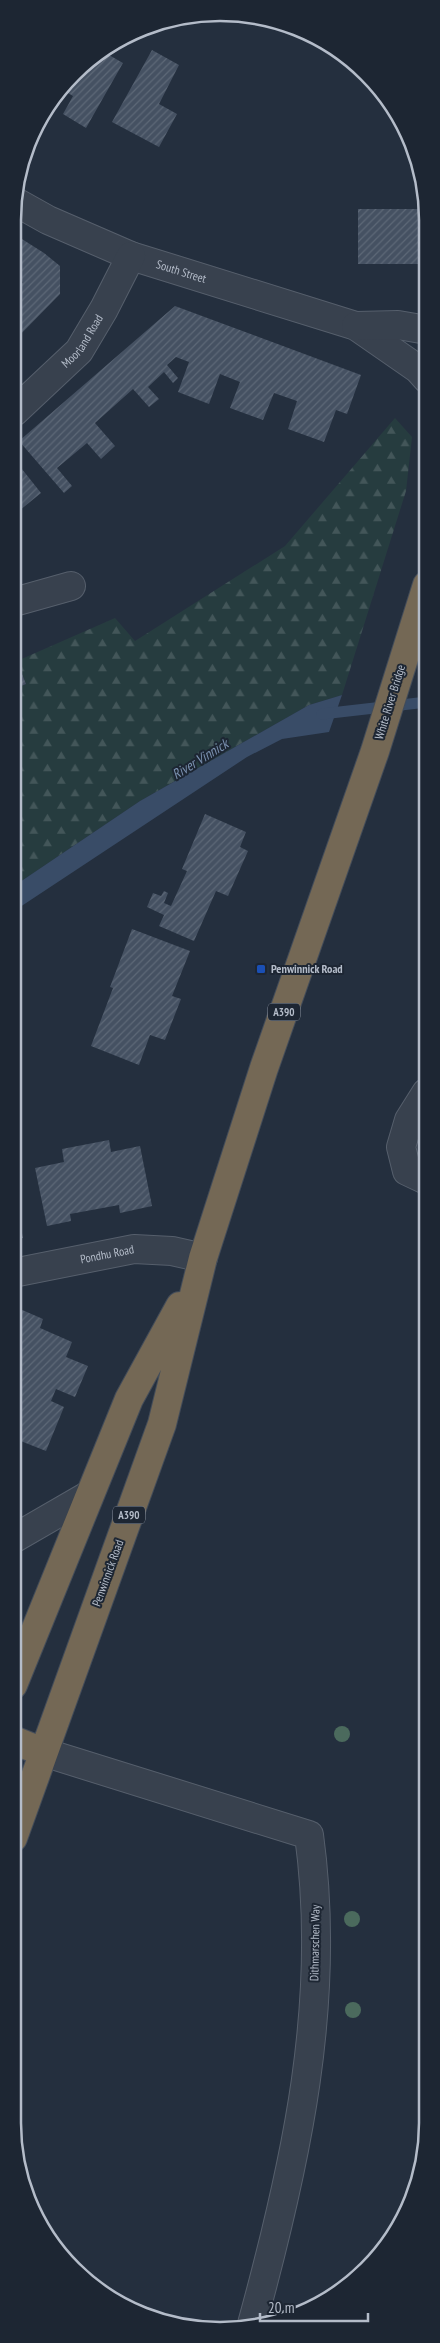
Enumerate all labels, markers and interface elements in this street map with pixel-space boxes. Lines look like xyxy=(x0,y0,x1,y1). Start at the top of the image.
street label: South Street xyxy=(154,256,209,286)
street label: Moorland Road xyxy=(58,312,106,371)
street label: White River Bridge xyxy=(371,663,408,741)
water label: River Vinnick xyxy=(169,734,233,783)
place label: Penwinnick Road xyxy=(271,961,343,976)
marker: Penwinnick Road xyxy=(255,963,267,975)
road number: A390 xyxy=(268,1004,300,1020)
street label: Pondhu Road xyxy=(79,1241,135,1266)
road number: A390 xyxy=(113,1506,145,1524)
street label: Penwinnick Road xyxy=(89,1537,127,1608)
street label: Dithmarschen Way xyxy=(306,1904,323,1981)
scale bar xyxy=(260,2290,368,2322)
text: 20 m xyxy=(268,2298,294,2317)

